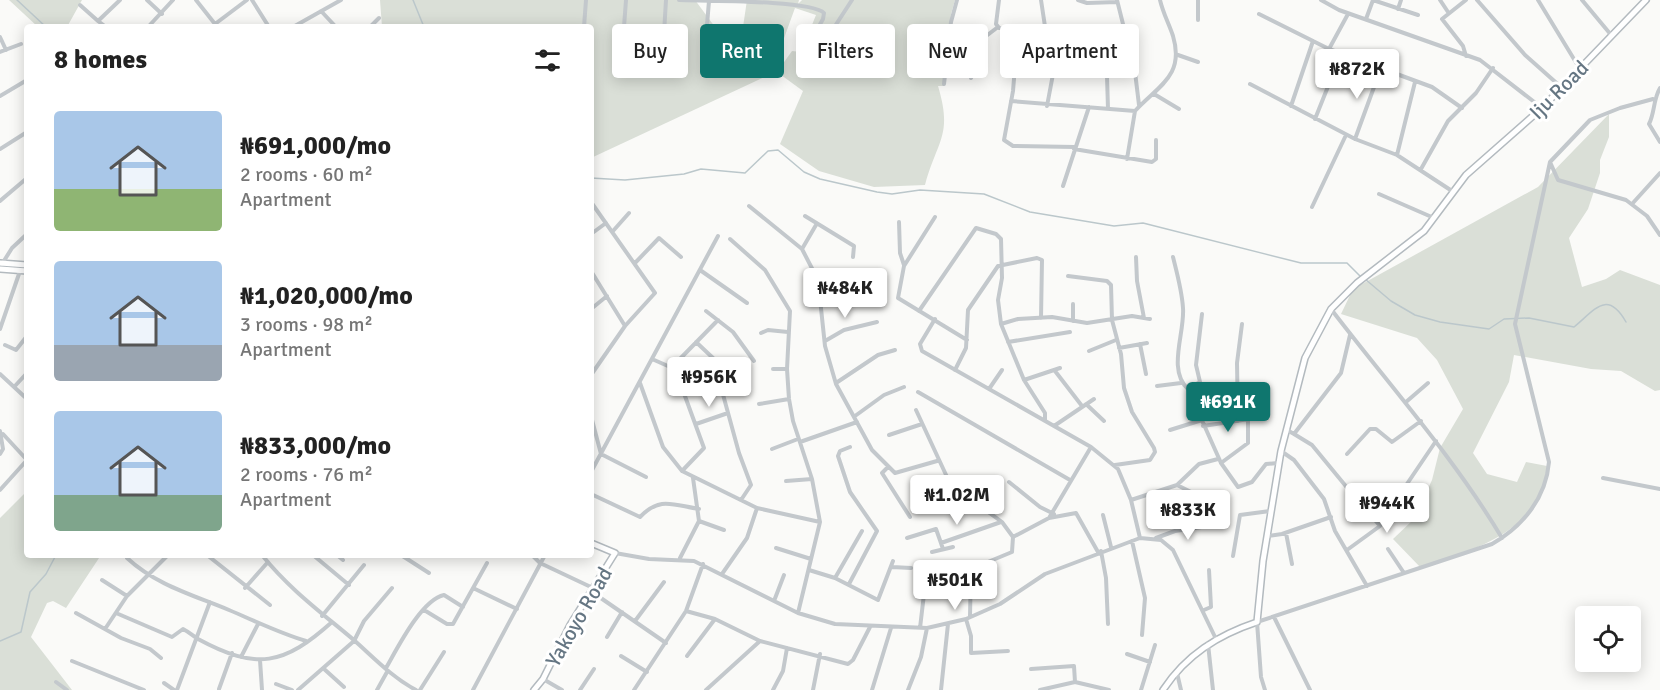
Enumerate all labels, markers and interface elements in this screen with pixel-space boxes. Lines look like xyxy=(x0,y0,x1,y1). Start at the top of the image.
chip: Buy xyxy=(612,24,688,78)
chip: Rent xyxy=(700,24,784,78)
chip: Filters xyxy=(796,24,895,78)
chip: New xyxy=(907,24,988,78)
chip: Apartment xyxy=(1000,24,1139,78)
text: 8 homes xyxy=(54,44,147,76)
icon: filters xyxy=(531,44,564,77)
pin: ₦872K xyxy=(1315,49,1399,100)
street label: Iju Road xyxy=(1524,55,1594,125)
text: ₦872K xyxy=(1329,56,1385,81)
text: ₦691,000/mo xyxy=(240,130,391,162)
icon: home xyxy=(102,135,174,207)
text: 2 rooms · 60 m² xyxy=(240,162,373,187)
text: Apartment xyxy=(240,187,332,212)
pin: ₦484K xyxy=(803,268,887,319)
text: ₦484K xyxy=(817,275,873,300)
text: ₦1,020,000/mo xyxy=(240,280,413,312)
icon: home xyxy=(102,285,174,357)
text: 3 rooms · 98 m² xyxy=(240,312,373,337)
text: Apartment xyxy=(240,337,332,362)
pin: ₦956K xyxy=(667,357,751,408)
text: ₦956K xyxy=(681,364,737,389)
pin: ₦691K xyxy=(1186,382,1270,433)
text: ₦691K xyxy=(1200,389,1256,414)
text: ₦833,000/mo xyxy=(240,430,391,462)
icon: home xyxy=(102,435,174,507)
text: 2 rooms · 76 m² xyxy=(240,462,373,487)
pin: ₦1.02M xyxy=(908,475,1006,526)
text: ₦1.02M xyxy=(924,482,990,507)
pin: ₦944K xyxy=(1345,483,1429,534)
text: Apartment xyxy=(240,487,332,512)
pin: ₦833K xyxy=(1146,490,1230,541)
text: ₦944K xyxy=(1359,490,1415,515)
text: ₦833K xyxy=(1160,497,1216,522)
pin: ₦501K xyxy=(913,560,997,611)
street label: Yakoyo Road xyxy=(540,562,618,672)
text: ₦501K xyxy=(927,567,983,592)
map controls xyxy=(1575,606,1641,672)
button: locate xyxy=(1575,606,1641,672)

